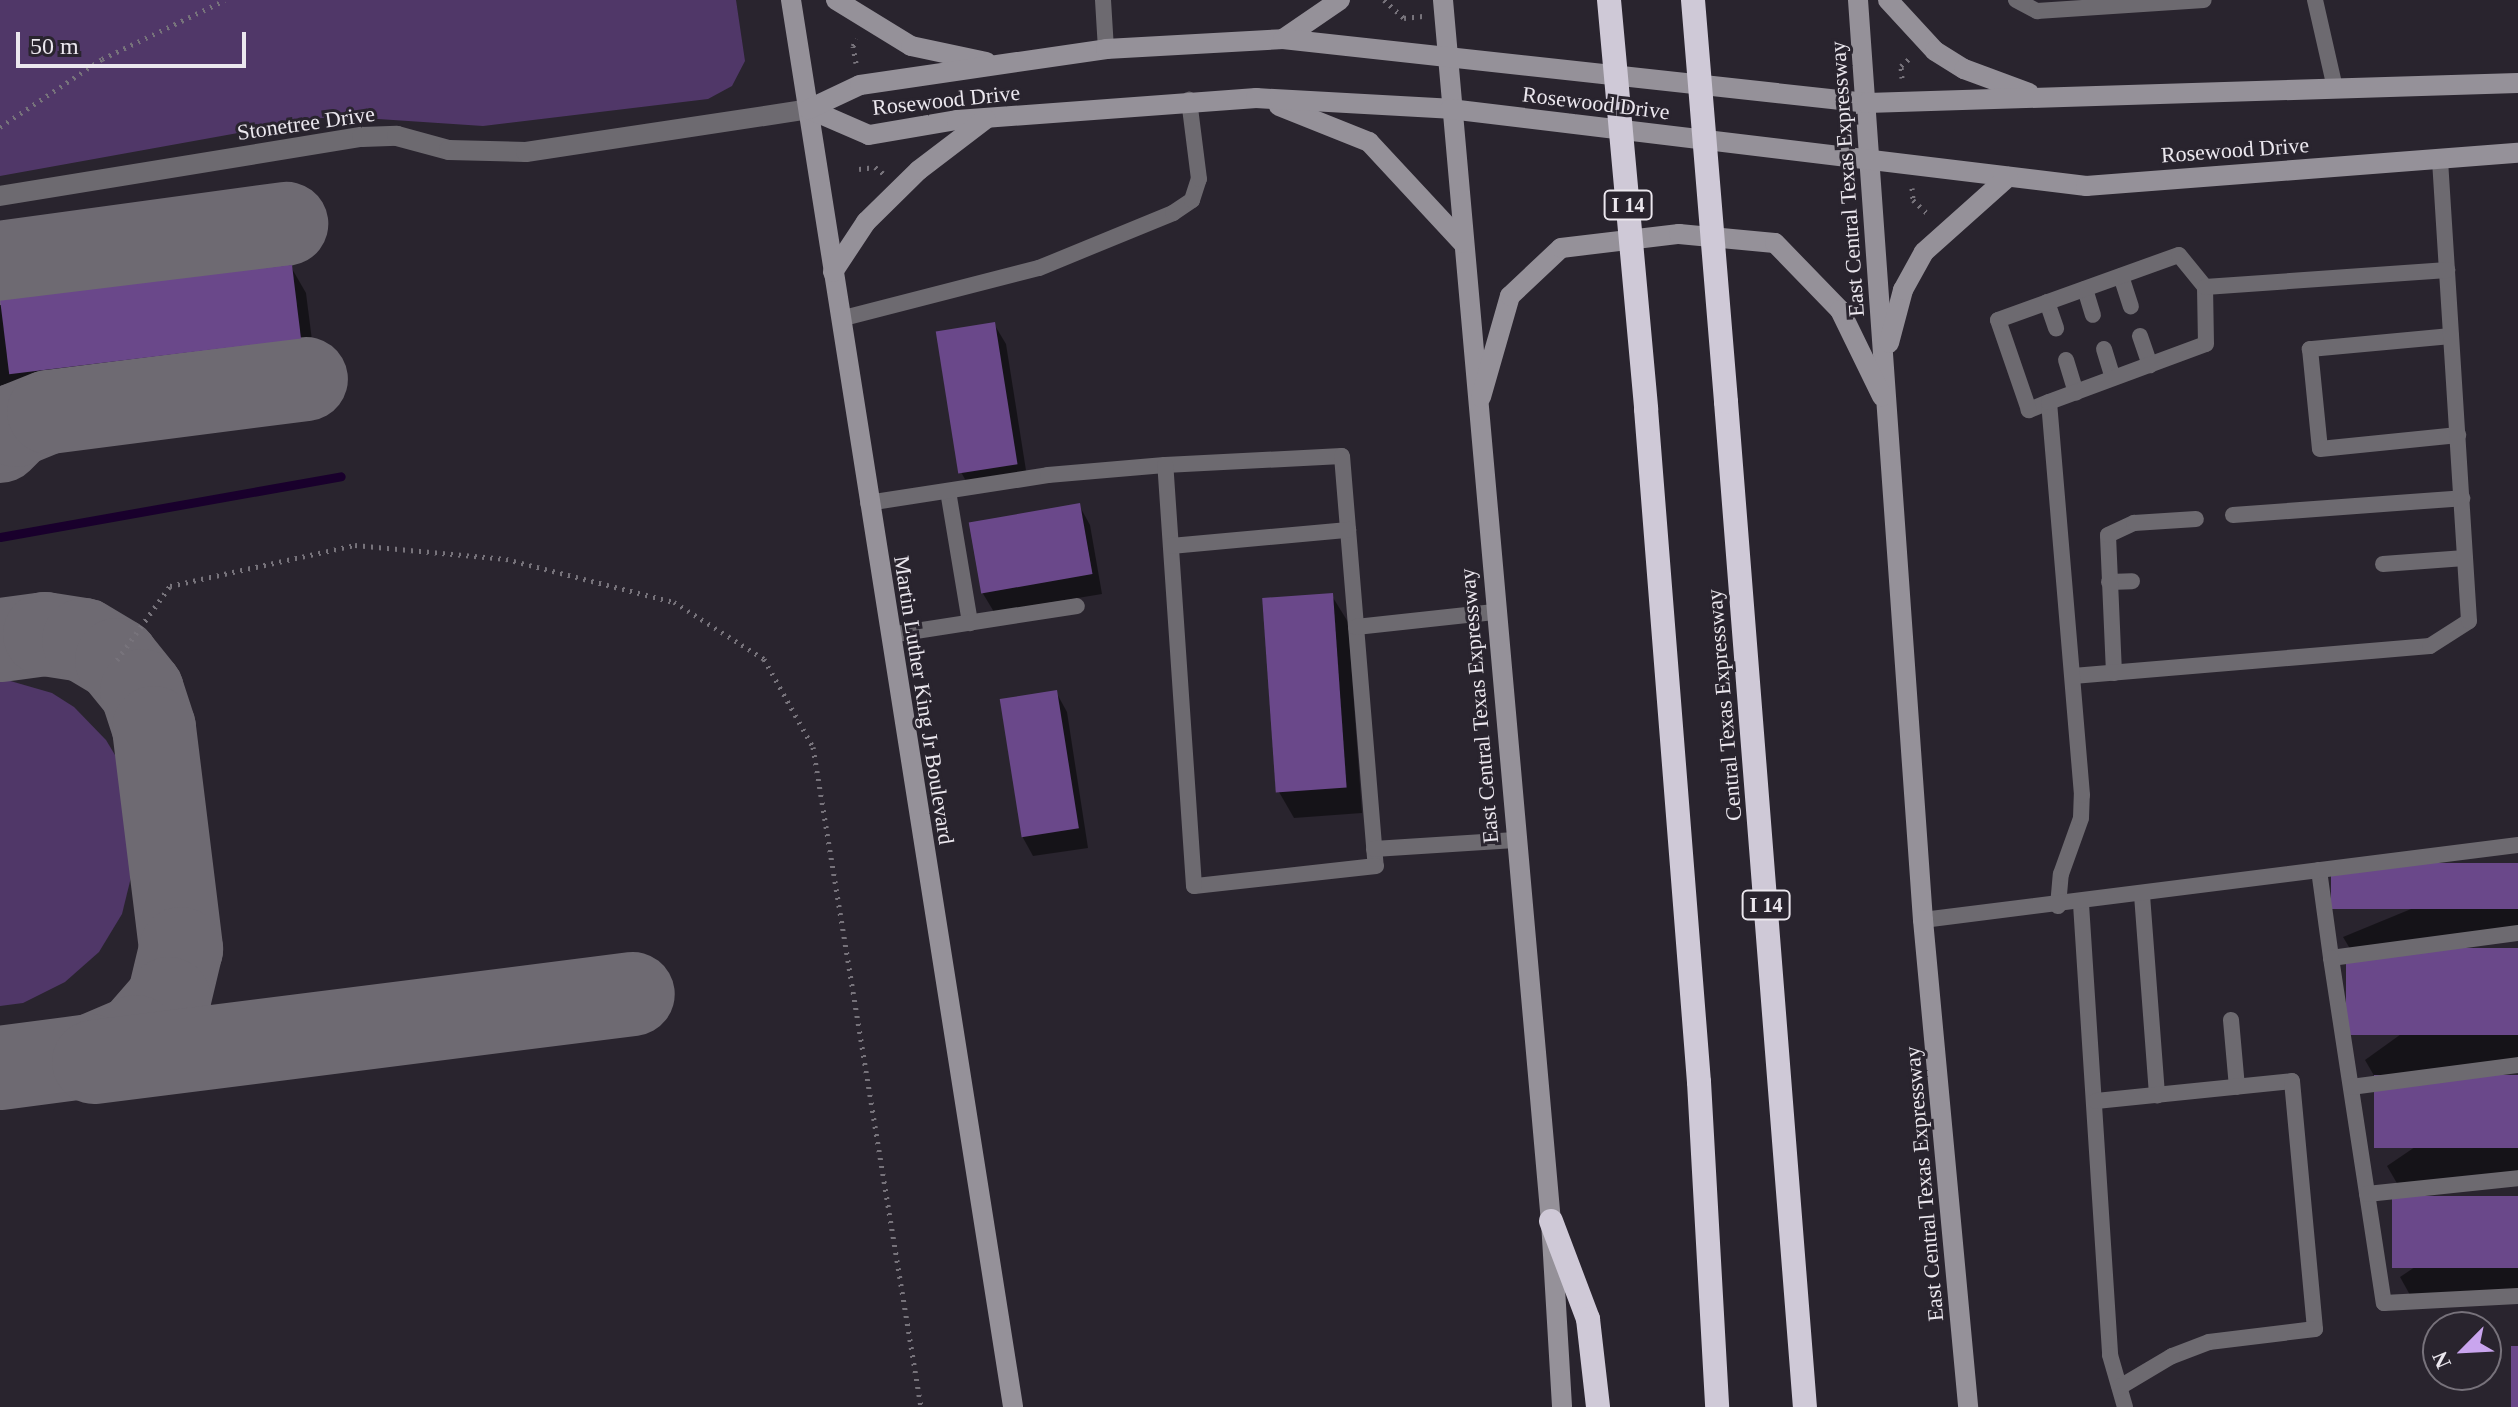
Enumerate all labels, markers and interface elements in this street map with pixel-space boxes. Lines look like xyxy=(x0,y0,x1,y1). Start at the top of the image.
scale bar xyxy=(20,16,250,66)
text: 50 m xyxy=(30,33,79,59)
street label: East Central Texas Expressway xyxy=(1824,40,1870,318)
street label: Rosewood Drive xyxy=(871,79,1021,121)
street label: Rosewood Drive xyxy=(1521,81,1671,125)
street label: Stonetree Drive xyxy=(236,100,376,146)
street label: Rosewood Drive xyxy=(2160,132,2310,168)
road number: I 14 xyxy=(1602,189,1654,221)
street label: Martin Luther King Jr Boulevard xyxy=(888,554,960,846)
street label: East Central Texas Expressway xyxy=(1454,567,1504,845)
street label: Central Texas Expressway xyxy=(1701,588,1747,822)
road number: I 14 xyxy=(1740,889,1792,921)
street label: East Central Texas Expressway xyxy=(1899,1045,1949,1323)
north arrow xyxy=(2422,1311,2502,1391)
text: N xyxy=(2427,1348,2456,1373)

